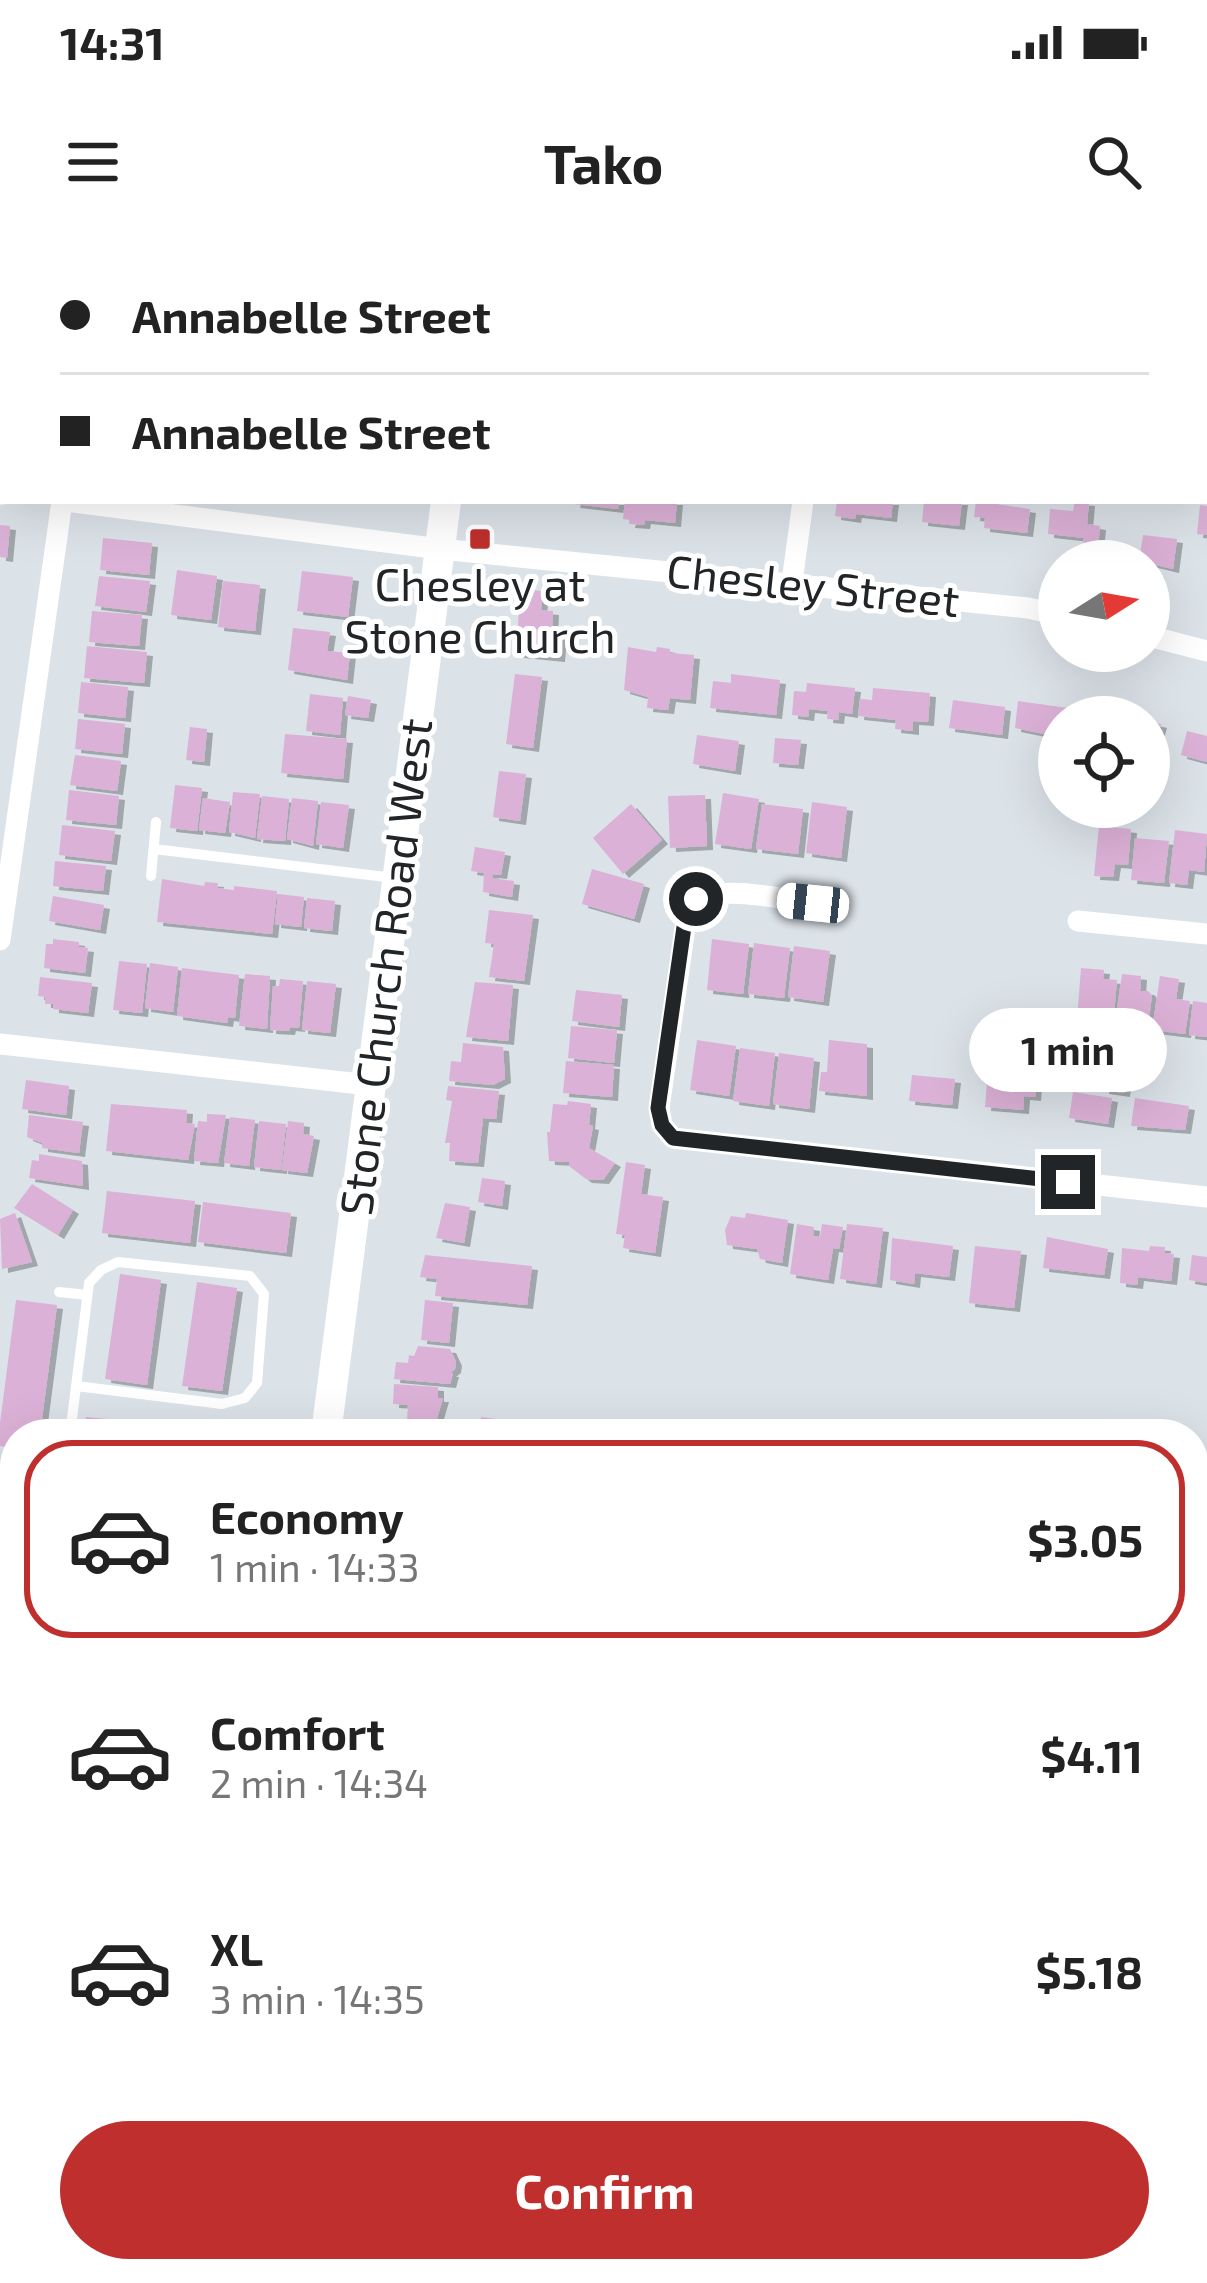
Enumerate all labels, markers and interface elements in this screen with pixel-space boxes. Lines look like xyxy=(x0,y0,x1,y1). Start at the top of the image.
text: 14:31 xyxy=(60,15,165,69)
icon: menu xyxy=(60,129,126,195)
icon: search xyxy=(1081,129,1147,195)
text: Tako xyxy=(544,130,663,195)
text: Annabelle Street xyxy=(132,288,491,342)
text: Annabelle Street xyxy=(132,404,491,458)
marker: Chesley at Stone Church xyxy=(467,526,493,552)
north arrow xyxy=(1038,540,1170,672)
map controls xyxy=(1038,540,1170,828)
street label: Chesley Street xyxy=(664,542,962,626)
place label: Chesley at Stone Church xyxy=(344,556,616,662)
button: locate xyxy=(1038,696,1170,828)
street label: Stone Church Road West xyxy=(327,715,441,1218)
route start xyxy=(669,872,723,926)
car xyxy=(775,881,851,925)
callout: 1 min xyxy=(969,1008,1167,1092)
text: 1 min xyxy=(1021,1026,1115,1073)
route end xyxy=(1041,1155,1095,1209)
icon: car xyxy=(66,1485,174,1593)
text: Economy xyxy=(210,1489,404,1543)
text: $3.05 xyxy=(1027,1512,1143,1566)
text: 1 min · 14:33 xyxy=(210,1543,419,1590)
icon: car xyxy=(66,1701,174,1809)
text: Comfort xyxy=(210,1705,385,1759)
text: $4.11 xyxy=(1040,1728,1143,1782)
text: 2 min · 14:34 xyxy=(210,1759,428,1806)
icon: car xyxy=(66,1917,174,2025)
text: XL xyxy=(210,1921,263,1975)
text: $5.18 xyxy=(1036,1944,1143,1998)
text: 3 min · 14:35 xyxy=(210,1975,425,2022)
button: Confirm xyxy=(60,2121,1149,2259)

